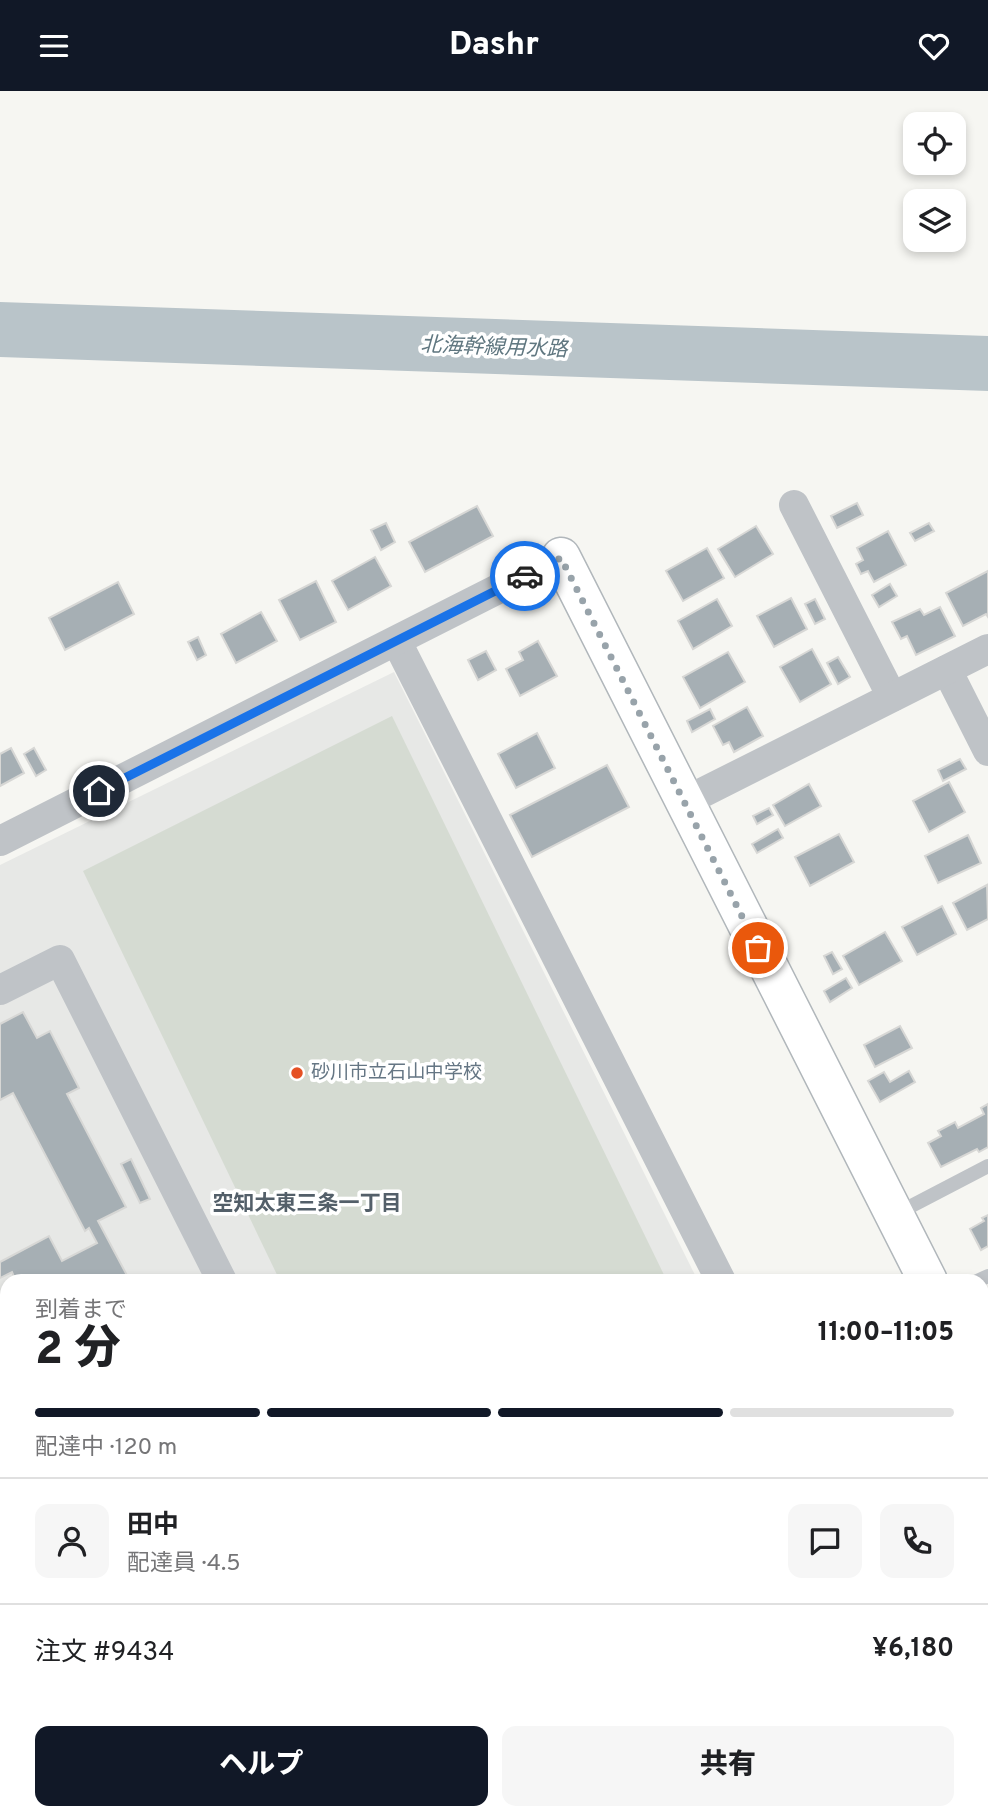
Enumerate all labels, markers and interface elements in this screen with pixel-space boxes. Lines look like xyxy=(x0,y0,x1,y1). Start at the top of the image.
text: Dashr xyxy=(449,26,539,66)
icon: menu xyxy=(35,27,73,65)
icon: heart xyxy=(915,27,953,65)
map controls xyxy=(903,112,966,252)
button: locate xyxy=(903,112,966,175)
button: layers xyxy=(903,189,966,252)
water label: 北海幹線用水路 xyxy=(420,332,570,364)
courier xyxy=(490,541,560,611)
icon: car xyxy=(506,557,544,595)
pin xyxy=(69,761,129,821)
icon: home xyxy=(80,772,118,810)
pin xyxy=(728,918,788,978)
icon: bag xyxy=(739,929,777,967)
place label: 砂川市立石山中学校 xyxy=(311,1061,482,1085)
marker: 砂川市立石山中学校 xyxy=(289,1065,305,1081)
district label: 空知太東三条一丁目 xyxy=(213,1191,402,1218)
text: 到着まで xyxy=(35,1297,127,1326)
text: 11:00–11:05 xyxy=(818,1317,954,1350)
text: 2 分 xyxy=(35,1322,121,1381)
text: 配達中 · 120 m xyxy=(35,1434,177,1463)
button: person xyxy=(35,1504,109,1578)
button: chat xyxy=(788,1504,862,1578)
button: phone xyxy=(880,1504,954,1578)
text: 田中 xyxy=(127,1510,179,1543)
text: 配達員 · 4.5 xyxy=(127,1550,241,1579)
text: ¥6,180 xyxy=(872,1633,954,1666)
text: 注文 #9434 xyxy=(35,1637,174,1670)
button: ヘルプ xyxy=(35,1726,488,1806)
button: 共有 xyxy=(502,1726,954,1806)

